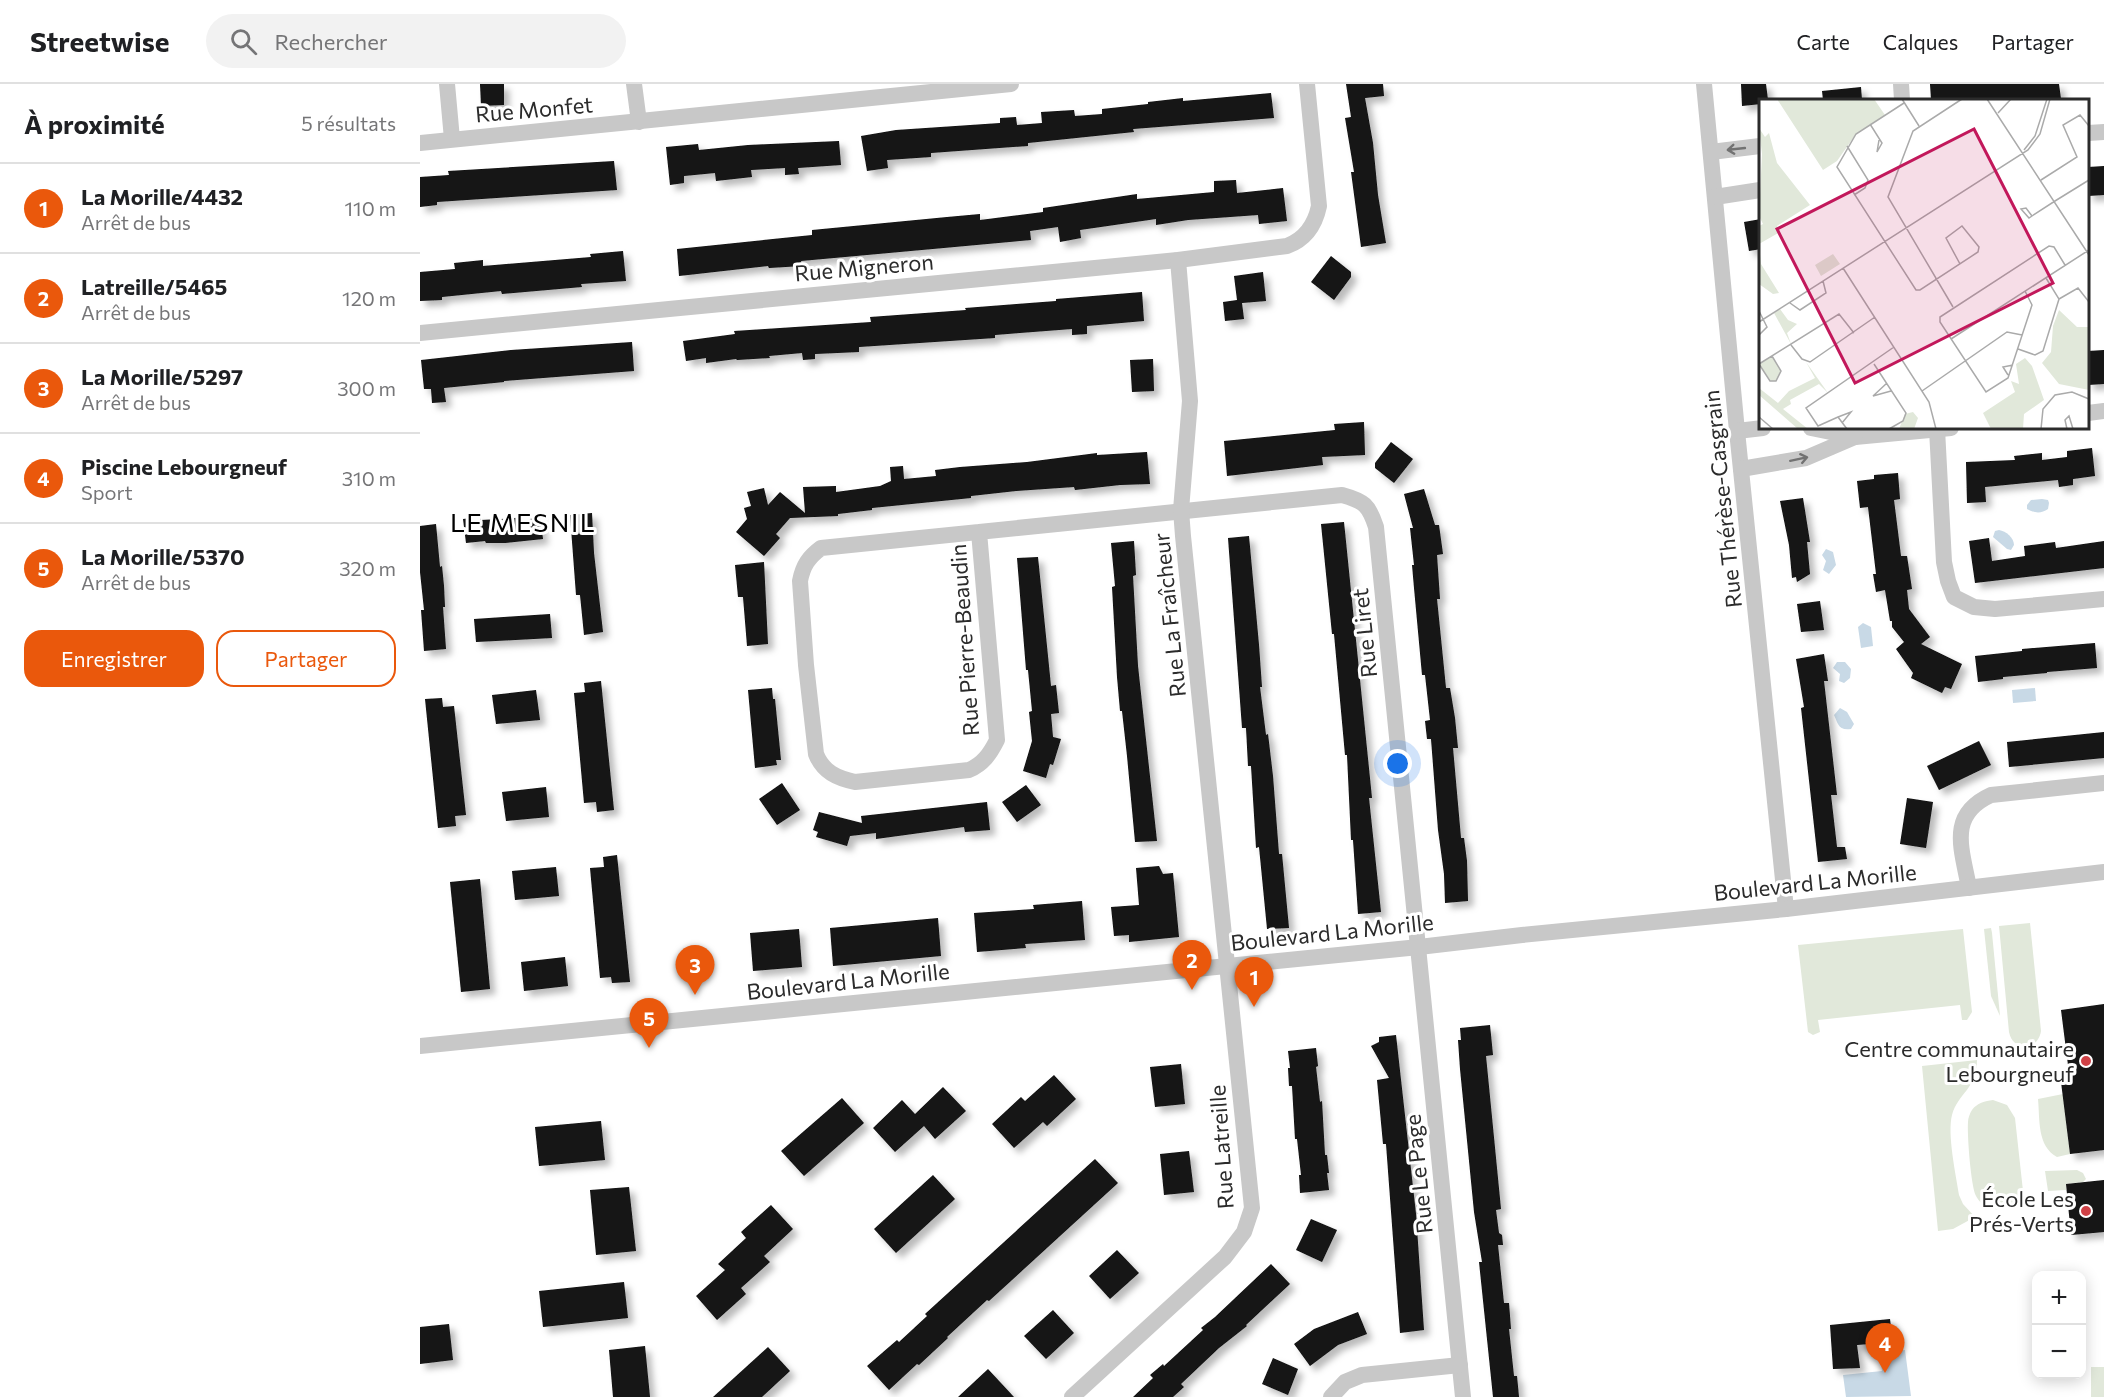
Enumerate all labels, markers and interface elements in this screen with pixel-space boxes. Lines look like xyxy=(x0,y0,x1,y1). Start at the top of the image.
search box xyxy=(206,14,626,68)
text: Streetwise xyxy=(30,24,170,58)
icon: search xyxy=(227,25,260,58)
text: Rechercher xyxy=(275,28,388,55)
text: Carte xyxy=(1797,29,1850,54)
text: Calques xyxy=(1883,29,1958,54)
text: Partager xyxy=(1991,29,2074,54)
street label: Rue Monfet xyxy=(474,90,594,128)
inset map xyxy=(1759,99,2089,429)
text: À proximité xyxy=(24,108,165,139)
text: 5 résultats xyxy=(301,111,396,135)
one-way arrow xyxy=(1726,144,1746,155)
text: La Morille/4432 xyxy=(81,183,243,210)
text: 1 xyxy=(39,196,48,220)
text: 110 m xyxy=(345,196,396,220)
text: Arrêt de bus xyxy=(81,210,191,234)
street label: Rue Migneron xyxy=(793,247,935,287)
text: Latreille/5465 xyxy=(81,273,227,300)
text: 2 xyxy=(38,286,49,310)
text: 120 m xyxy=(342,286,396,310)
text: Arrêt de bus xyxy=(81,300,191,324)
text: La Morille/5297 xyxy=(81,363,243,390)
text: 3 xyxy=(38,376,49,400)
text: 300 m xyxy=(337,376,396,400)
street label: Rue Thérèse-Casgrain xyxy=(1697,389,1747,609)
text: Arrêt de bus xyxy=(81,390,191,414)
text: Piscine Lebourgneuf xyxy=(81,453,287,480)
one-way arrow xyxy=(1789,453,1808,464)
text: 4 xyxy=(37,466,50,490)
text: 310 m xyxy=(342,466,396,490)
text: Sport xyxy=(81,480,133,504)
district label: LE MESNIL xyxy=(450,506,596,537)
street label: Rue La Fraîcheur xyxy=(1147,531,1191,699)
text: La Morille/5370 xyxy=(81,543,245,570)
street label: Rue Pierre-Beaudin xyxy=(944,543,984,737)
text: 5 xyxy=(38,556,49,580)
text: 320 m xyxy=(339,556,396,580)
text: Arrêt de bus xyxy=(81,570,191,594)
street label: Rue Liret xyxy=(1346,587,1382,679)
button: Enregistrer xyxy=(24,630,204,687)
button: Partager xyxy=(216,630,396,687)
your location xyxy=(1383,749,1412,778)
street label: Boulevard La Morille xyxy=(1712,858,1918,906)
street label: Boulevard La Morille xyxy=(1229,908,1435,956)
pin: 2 xyxy=(1172,940,1212,990)
pin: 3 xyxy=(676,946,714,995)
street label: Boulevard La Morille xyxy=(745,957,951,1005)
pin: 1 xyxy=(1234,958,1274,1007)
pin: 5 xyxy=(630,998,668,1048)
place label: Centre communautaire Lebourgneuf xyxy=(1844,1035,2074,1087)
marker: Centre communautaire Lebourgneuf xyxy=(2079,1054,2093,1068)
street label: Rue Latreille xyxy=(1203,1084,1239,1210)
street label: Rue Le Page xyxy=(1398,1113,1438,1235)
place label: École Les Prés-Verts xyxy=(1969,1185,2074,1237)
marker: École Les Prés-Verts xyxy=(2079,1204,2093,1218)
map controls xyxy=(2032,1271,2086,1379)
button: + xyxy=(2032,1271,2086,1325)
pin: 4 xyxy=(1866,1324,1904,1373)
button: − xyxy=(2032,1325,2086,1379)

